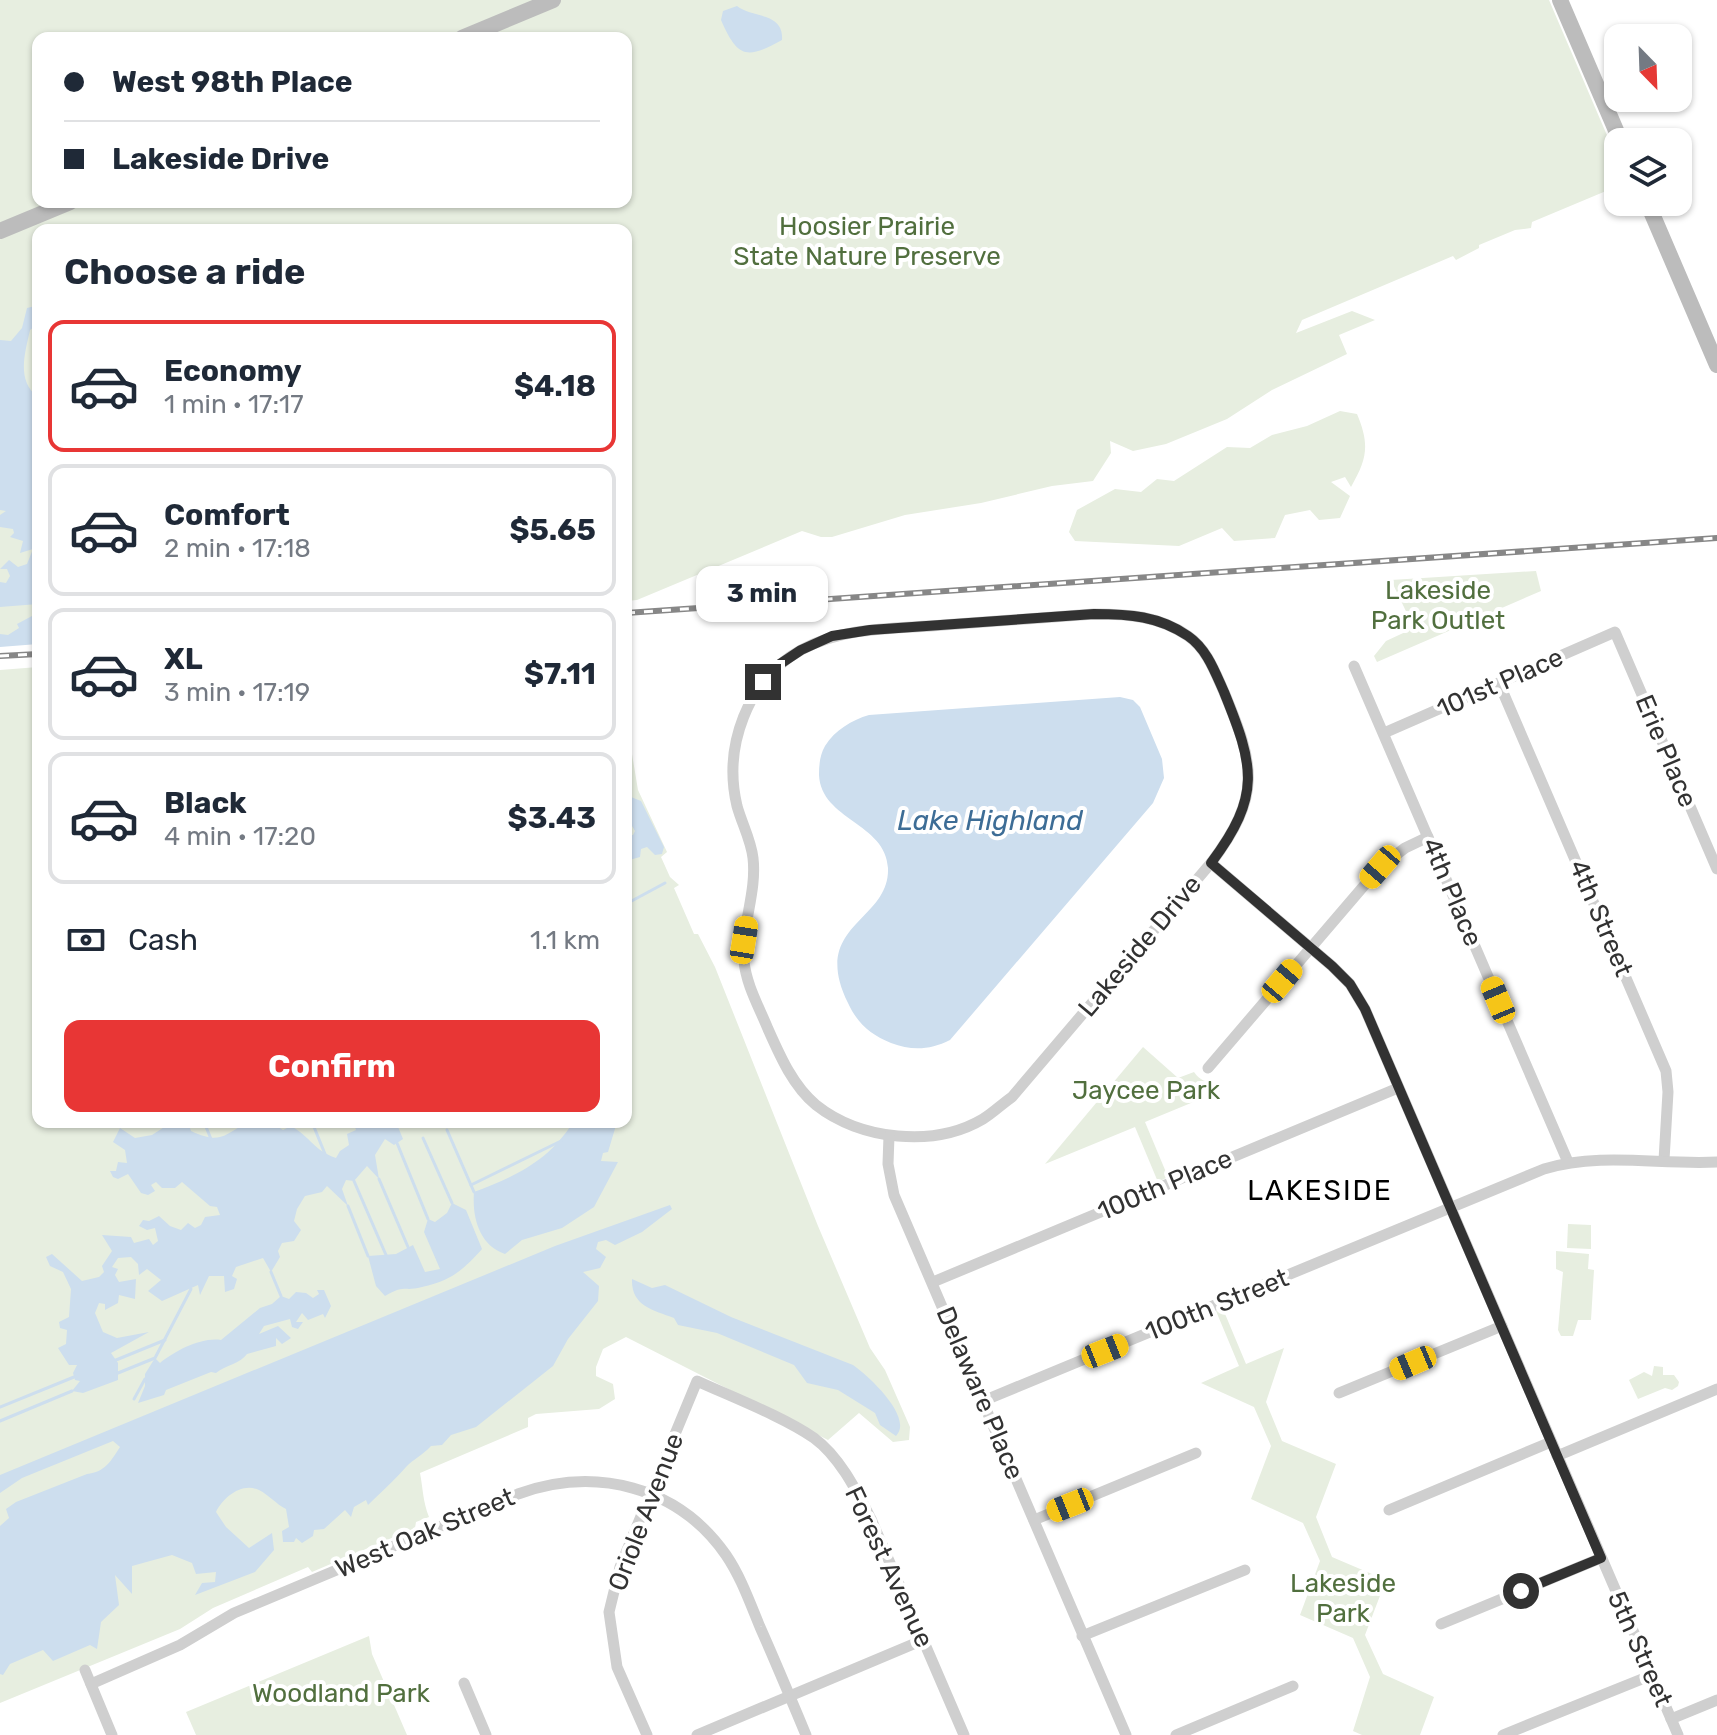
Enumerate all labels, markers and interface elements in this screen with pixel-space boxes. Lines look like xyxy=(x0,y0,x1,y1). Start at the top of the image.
north arrow xyxy=(1604,24,1692,112)
map controls xyxy=(1604,24,1692,216)
text: West 98th Place xyxy=(112,64,353,100)
button: layers xyxy=(1604,128,1692,216)
text: Lakeside Drive xyxy=(112,141,329,177)
park label: Hoosier Prairie State Nature Preserve xyxy=(733,211,1001,272)
text: Choose a ride xyxy=(64,250,305,293)
icon: car xyxy=(68,350,140,422)
text: Economy xyxy=(164,353,302,389)
text: $4.18 xyxy=(514,368,596,404)
text: 1 min · 17:17 xyxy=(164,389,304,420)
icon: car xyxy=(68,494,140,566)
text: Comfort xyxy=(164,497,290,533)
text: $5.65 xyxy=(509,512,596,548)
text: 2 min · 17:18 xyxy=(164,533,311,564)
callout: 3 min xyxy=(697,566,829,622)
park label: Lakeside Park Outlet xyxy=(1371,575,1505,636)
text: 3 min xyxy=(727,578,797,609)
icon: car xyxy=(68,638,140,710)
text: XL xyxy=(164,641,203,677)
street label: 101st Place xyxy=(1432,641,1568,725)
text: $7.11 xyxy=(524,656,596,692)
route end xyxy=(745,664,781,700)
text: 3 min · 17:19 xyxy=(164,677,310,708)
street label: Erie Place xyxy=(1628,690,1704,812)
icon: car xyxy=(68,782,140,854)
text: Black xyxy=(164,785,247,821)
text: $3.43 xyxy=(508,800,596,836)
water label: Lake Highland xyxy=(897,804,1083,837)
text: 4 min · 17:20 xyxy=(164,821,316,852)
street label: 4th Place xyxy=(1415,833,1489,951)
car xyxy=(1355,841,1405,893)
street label: 4th Street xyxy=(1563,855,1639,981)
street label: Lakeside Drive xyxy=(1072,869,1208,1023)
car xyxy=(728,914,760,966)
icon: cash xyxy=(64,918,108,962)
text: Cash xyxy=(128,922,198,958)
text: 1.1 km xyxy=(530,925,600,956)
car xyxy=(1257,955,1307,1007)
car xyxy=(1478,973,1518,1027)
button: Confirm xyxy=(64,1020,600,1112)
park label: Jaycee Park xyxy=(1072,1075,1221,1106)
street label: 100th Place xyxy=(1093,1143,1237,1227)
district label: LAKESIDE xyxy=(1247,1174,1393,1207)
street label: 100th Street xyxy=(1141,1262,1293,1348)
street label: Delaware Place xyxy=(930,1302,1030,1484)
car xyxy=(1078,1331,1132,1371)
car xyxy=(1386,1343,1440,1383)
street label: Oriole Avenue xyxy=(602,1429,690,1595)
street label: West Oak Street xyxy=(331,1481,519,1585)
street label: Forest Avenue xyxy=(838,1482,940,1652)
car xyxy=(1043,1485,1097,1525)
park label: Lakeside Park xyxy=(1290,1568,1396,1629)
route start xyxy=(1503,1573,1539,1609)
street label: 5th Street xyxy=(1601,1587,1679,1711)
park label: Woodland Park xyxy=(252,1678,431,1709)

